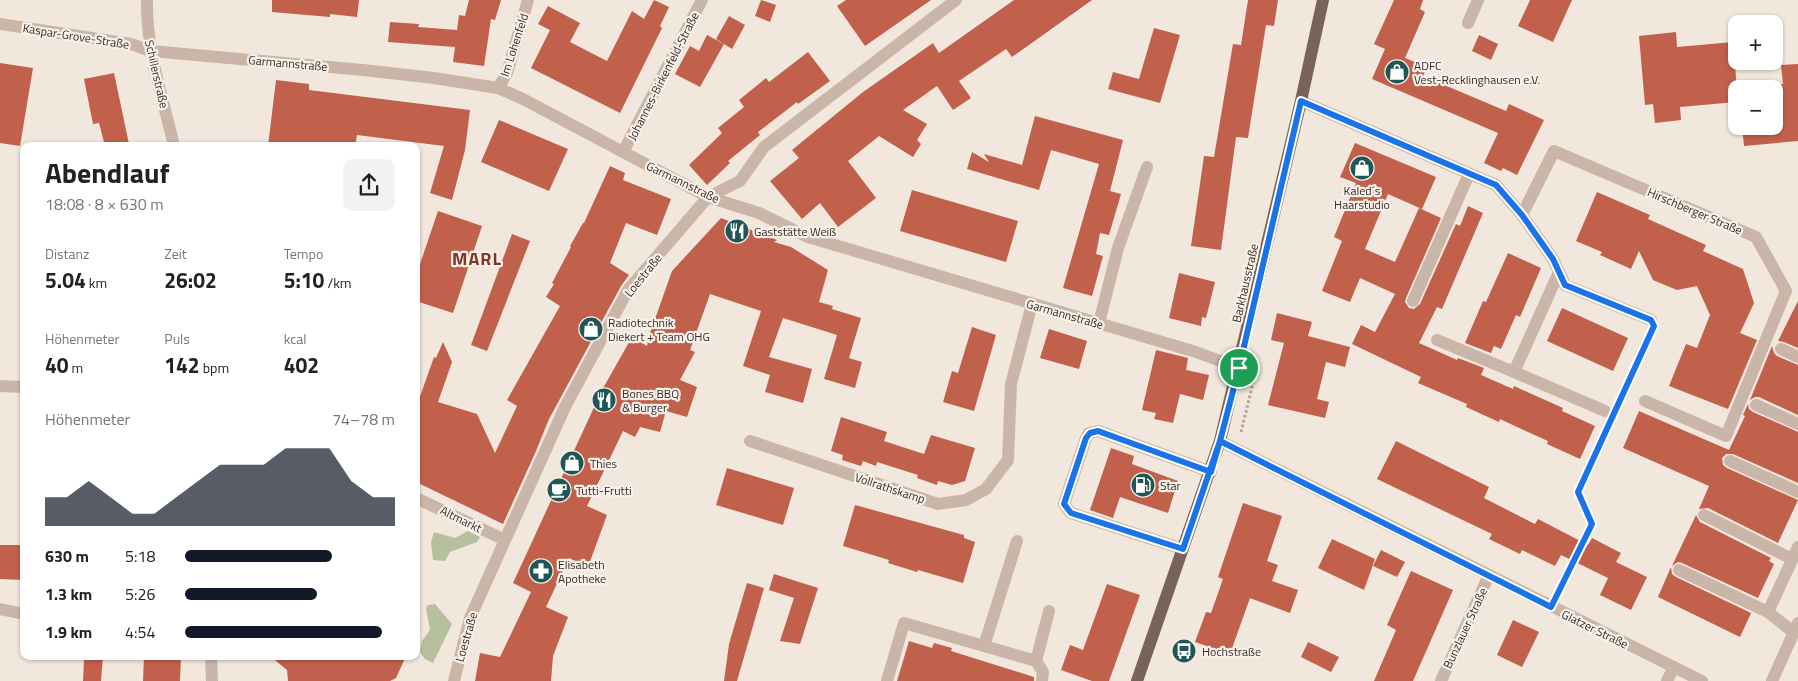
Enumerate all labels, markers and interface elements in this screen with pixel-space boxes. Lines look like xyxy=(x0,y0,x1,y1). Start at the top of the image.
street label: Johannes-Birkenfeld-Straße xyxy=(622,8,704,144)
street label: Im Lohenfeld xyxy=(495,11,533,79)
map controls xyxy=(1728,15,1783,135)
button: + xyxy=(1728,15,1783,70)
street label: Kaspar-Grove-Straße xyxy=(21,18,131,54)
street label: Schillerstraße xyxy=(140,38,174,110)
street label: Garmannstraße xyxy=(248,50,328,76)
place label: ADFC Vest-Recklinghausen e.V. xyxy=(1414,56,1540,89)
shop icon: ADFC Vest-Recklinghausen e.V. xyxy=(1384,59,1410,85)
button: − xyxy=(1728,80,1783,135)
text: Abendlauf xyxy=(45,151,170,194)
shop icon: Kaled´s Haarstudio xyxy=(1349,155,1375,181)
street label: Garmannstraße xyxy=(643,156,723,208)
button: share xyxy=(343,159,395,211)
place label: Kaled´s Haarstudio xyxy=(1334,181,1390,214)
street label: Hirschberger Straße xyxy=(1645,182,1745,240)
text: 18:08 · 8 × 630 m xyxy=(45,192,164,216)
restaurant icon: Gaststätte Weiß xyxy=(724,218,750,244)
place label: Gaststätte Weiß xyxy=(754,222,836,241)
street label: Barkhausstraße xyxy=(1227,242,1263,324)
text: Distanz xyxy=(45,243,89,264)
text: Zeit xyxy=(164,243,187,264)
text: Tempo xyxy=(284,243,323,264)
district label: MARL xyxy=(452,245,502,272)
street label: Loestraße xyxy=(620,249,666,301)
text: 5.04 xyxy=(45,264,86,296)
text: 26:02 xyxy=(164,264,217,296)
text: 5:10 xyxy=(284,264,324,296)
text: km xyxy=(86,272,107,293)
text: /km xyxy=(324,272,352,293)
street label: Garmannstraße xyxy=(1024,294,1106,334)
place label: Radiotechnik Diekert + Team OHG xyxy=(608,313,710,346)
shop icon: Radiotechnik Diekert + Team OHG xyxy=(578,316,604,342)
text: Höhenmeter xyxy=(45,328,119,349)
text: Puls xyxy=(164,328,190,349)
text: kcal xyxy=(284,328,307,349)
pin xyxy=(1218,347,1260,389)
text: 40 xyxy=(45,349,69,381)
text: 142 xyxy=(164,349,200,381)
text: 402 xyxy=(284,349,319,381)
icon: arrive xyxy=(1225,354,1253,382)
text: m xyxy=(69,357,83,378)
text: bpm xyxy=(200,357,229,378)
place label: Bones BBQ & Burger xyxy=(622,384,679,417)
restaurant icon: Bones BBQ & Burger xyxy=(591,387,617,413)
text: Höhenmeter xyxy=(45,407,130,431)
text: 74–78 m xyxy=(332,407,395,431)
shop icon: Thies xyxy=(559,450,585,476)
place label: Thies xyxy=(590,454,617,473)
street label: Vollrathskamp xyxy=(852,468,928,508)
fuel station icon: Star xyxy=(1130,472,1156,498)
place label: Star xyxy=(1160,476,1181,495)
cafe icon: Tutti-Frutti xyxy=(546,477,572,503)
place label: Tutti-Frutti xyxy=(576,481,632,500)
street label: Altmarkt xyxy=(437,501,486,538)
text: 630 m xyxy=(45,544,89,568)
text: 5:18 xyxy=(125,544,155,568)
place label: Elisabeth Apotheke xyxy=(558,555,606,588)
pharmacy icon: Elisabeth Apotheke xyxy=(528,558,554,584)
text: 1.3 km xyxy=(45,582,92,606)
text: 5:26 xyxy=(125,582,155,606)
street label: Bunzlauer Straße xyxy=(1438,584,1492,672)
street label: Glatzer Straße xyxy=(1558,605,1632,653)
street label: Loestraße xyxy=(450,610,482,664)
text: 1.9 km xyxy=(45,620,92,644)
text: 4:54 xyxy=(125,620,155,644)
bus stop icon: Hochstraße xyxy=(1171,638,1197,664)
place label: Hochstraße xyxy=(1202,642,1261,661)

